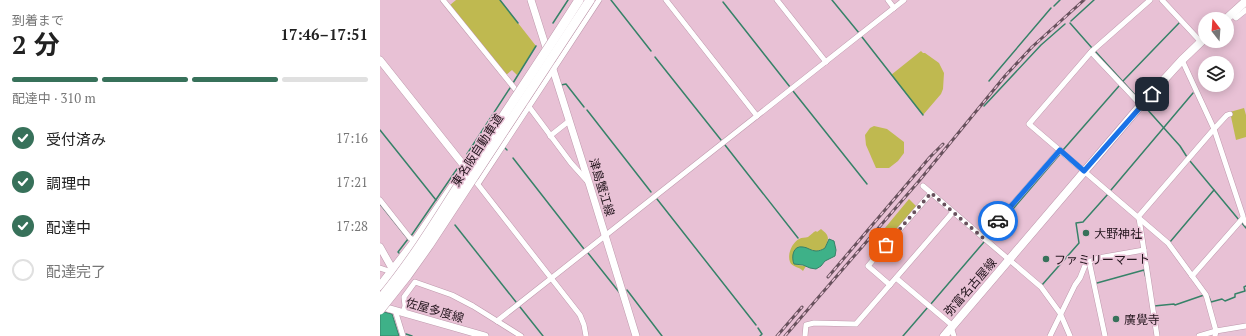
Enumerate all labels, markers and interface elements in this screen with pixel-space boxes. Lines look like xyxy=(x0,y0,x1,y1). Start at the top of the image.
text: 到着まで xyxy=(12,11,64,29)
north arrow xyxy=(1198,12,1234,48)
map controls xyxy=(1198,12,1234,92)
text: 17:46–17:51 xyxy=(281,24,368,44)
text: 2 分 xyxy=(12,27,60,61)
button: layers xyxy=(1198,56,1234,92)
pin xyxy=(1135,77,1169,111)
icon: home xyxy=(1141,83,1163,105)
text: 配達中 · 310 m xyxy=(12,89,96,107)
street label: 東名阪自動車道 xyxy=(448,111,506,189)
icon: check xyxy=(12,127,34,149)
text: 受付済み xyxy=(46,129,106,149)
text: 17:16 xyxy=(336,129,368,147)
street label: 津島蟹江線 xyxy=(586,156,618,218)
icon: check xyxy=(12,171,34,193)
text: 調理中 xyxy=(46,173,91,193)
text: 17:21 xyxy=(336,173,368,191)
courier xyxy=(978,201,1018,241)
icon: car xyxy=(987,210,1009,232)
icon: check xyxy=(12,215,34,237)
text: 配達中 xyxy=(46,217,91,237)
text: 17:28 xyxy=(336,217,368,235)
place label: 大野神社 xyxy=(1094,226,1142,241)
pin xyxy=(869,228,903,262)
marker: 大野神社 xyxy=(1081,228,1091,238)
icon: bag xyxy=(875,234,897,256)
place label: ファミリーマート xyxy=(1054,252,1150,267)
marker: ファミリーマート xyxy=(1041,254,1051,264)
street label: 弥富名古屋線 xyxy=(941,255,999,319)
text: 配達完了 xyxy=(46,261,106,281)
street label: 佐屋多度線 xyxy=(404,295,466,325)
place label: 廣覺寺 xyxy=(1124,312,1160,327)
marker: 廣覺寺 xyxy=(1111,314,1121,324)

